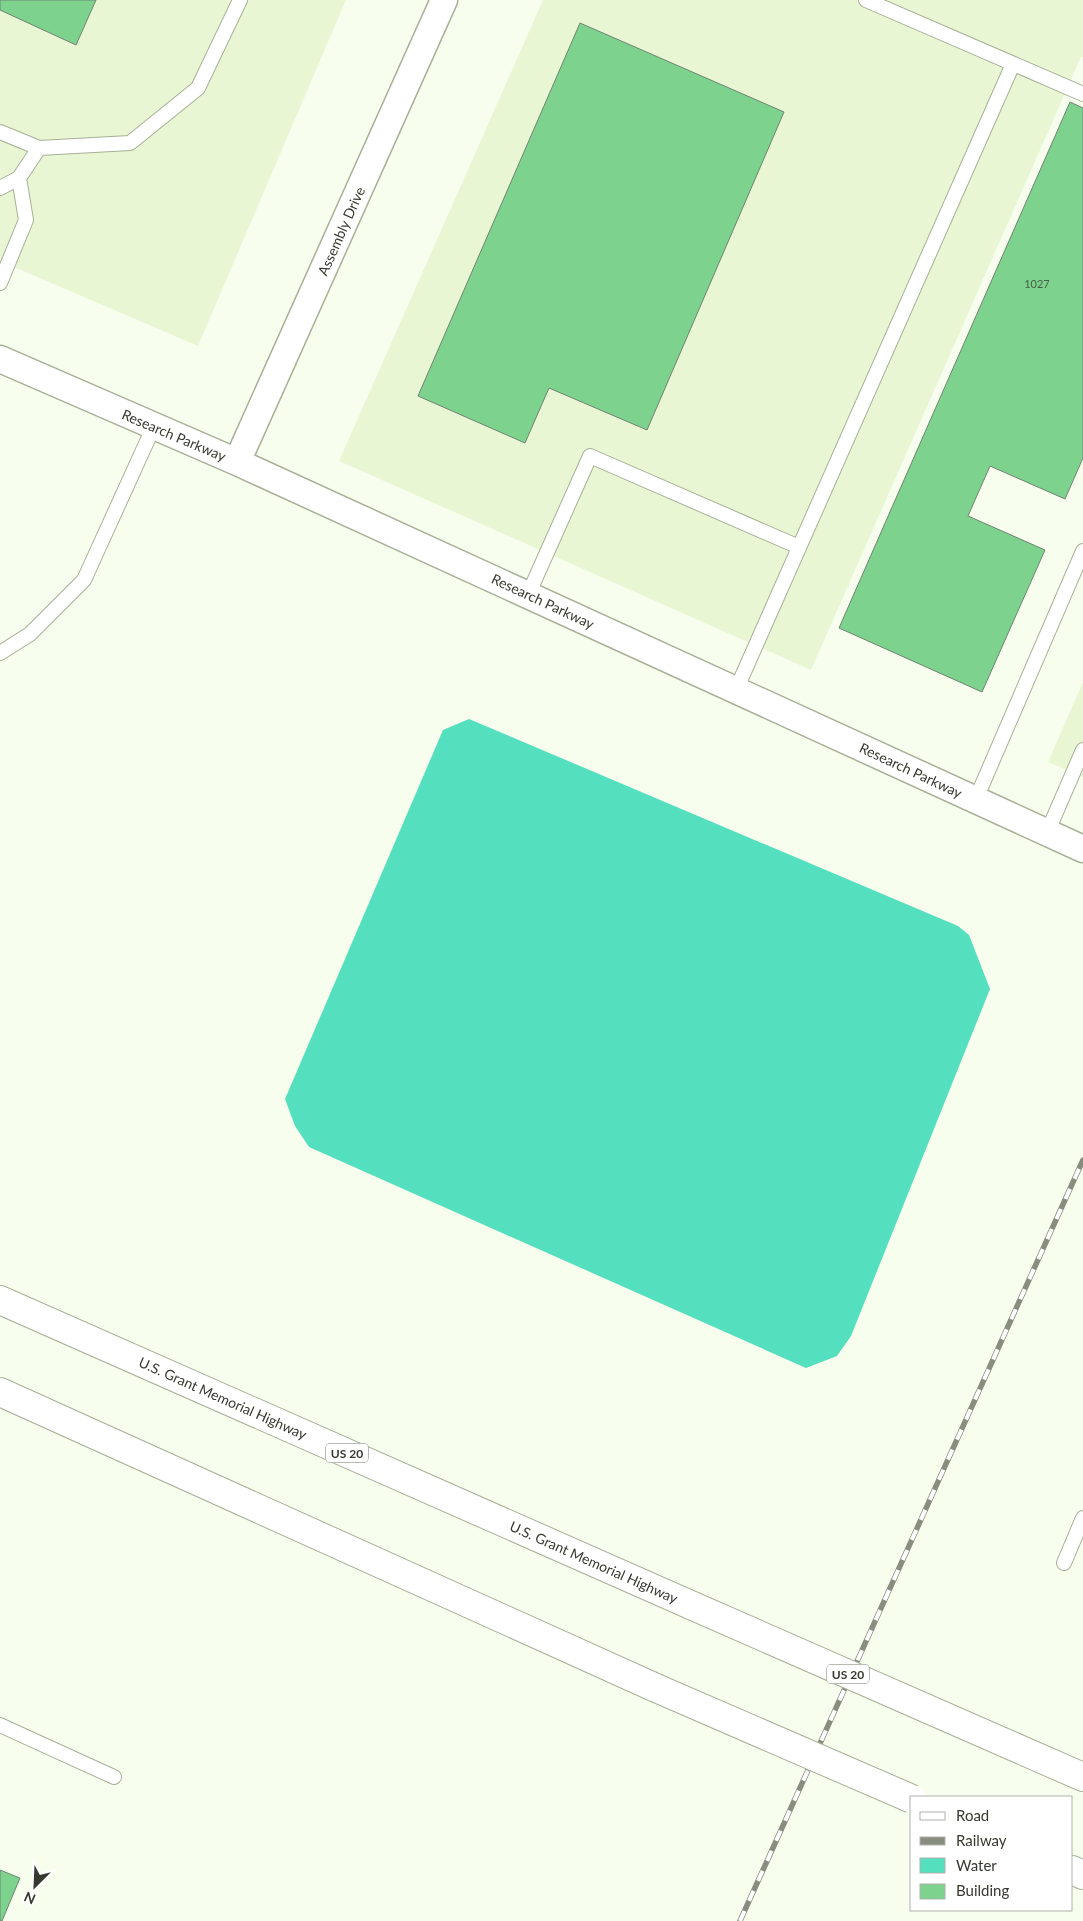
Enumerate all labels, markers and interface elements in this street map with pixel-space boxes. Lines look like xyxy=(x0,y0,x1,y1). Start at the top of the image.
street label: Assembly Drive xyxy=(314,184,368,278)
house number: 1027 xyxy=(1024,277,1050,290)
street label: Research Parkway xyxy=(119,405,229,465)
street label: Research Parkway xyxy=(489,570,598,633)
street label: Research Parkway xyxy=(857,739,966,802)
street label: U.S. Grant Memorial Highway xyxy=(136,1353,310,1443)
road number: US 20 xyxy=(326,1444,368,1462)
street label: U.S. Grant Memorial Highway xyxy=(507,1517,681,1607)
road number: US 20 xyxy=(827,1665,869,1684)
legend xyxy=(910,1796,1073,1911)
text: Road xyxy=(956,1806,989,1824)
text: Railway xyxy=(956,1831,1007,1849)
text: Water xyxy=(956,1856,997,1874)
north arrow xyxy=(10,1861,60,1911)
text: Building xyxy=(956,1881,1009,1899)
text: N xyxy=(21,1888,38,1908)

